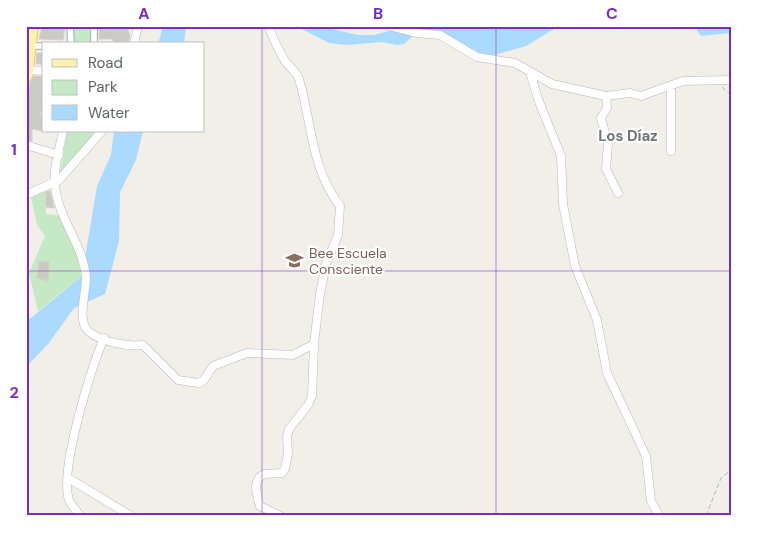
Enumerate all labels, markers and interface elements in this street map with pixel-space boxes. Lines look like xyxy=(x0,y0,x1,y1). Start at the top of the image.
text: A xyxy=(138,3,150,24)
text: B xyxy=(373,3,383,24)
text: C xyxy=(606,3,618,24)
legend xyxy=(42,42,205,132)
text: Road xyxy=(88,53,123,73)
text: Park xyxy=(88,77,118,97)
text: Water xyxy=(88,103,130,123)
district label: Los Díaz xyxy=(598,126,658,146)
text: 1 xyxy=(11,139,17,160)
place label: Bee Escuela Consciente xyxy=(309,244,387,278)
school or university icon: Bee Escuela Consciente xyxy=(285,251,305,271)
text: 2 xyxy=(9,382,19,403)

